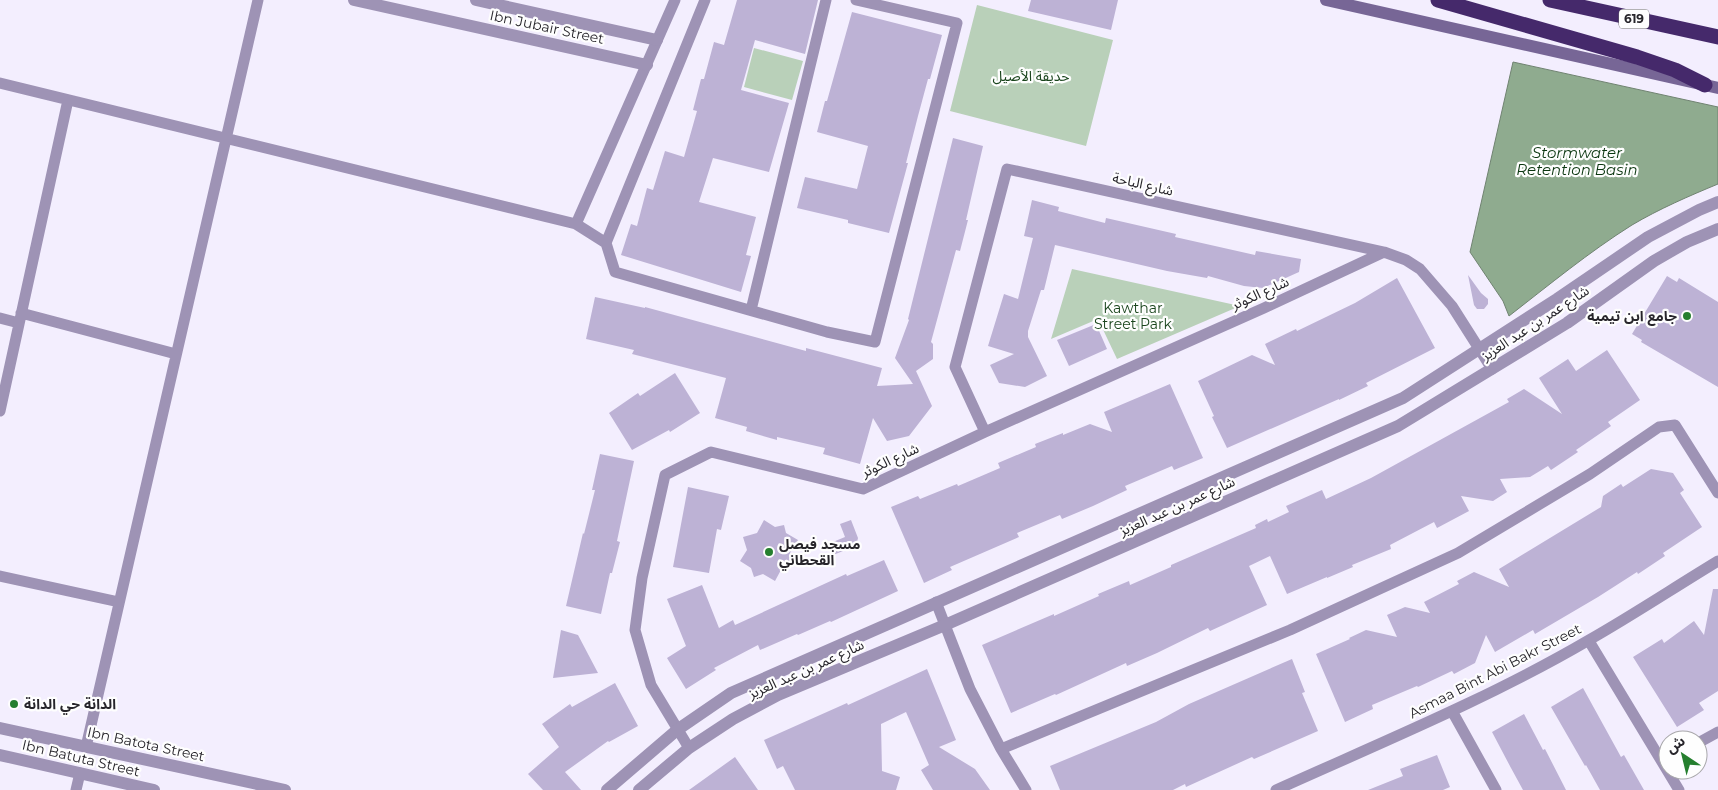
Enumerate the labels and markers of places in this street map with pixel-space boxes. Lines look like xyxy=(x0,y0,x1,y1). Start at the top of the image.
place label: جامع ابن تيمية xyxy=(1587,307,1677,326)
marker: جامع ابن تيمية xyxy=(1681,310,1693,322)
place label: مسجد فيصل القحطاني xyxy=(779,535,860,571)
marker: مسجد فيصل القحطاني xyxy=(763,546,775,558)
place label: الدانة حي الدانة xyxy=(24,695,116,715)
marker: الدانة حي الدانة xyxy=(8,698,20,710)

